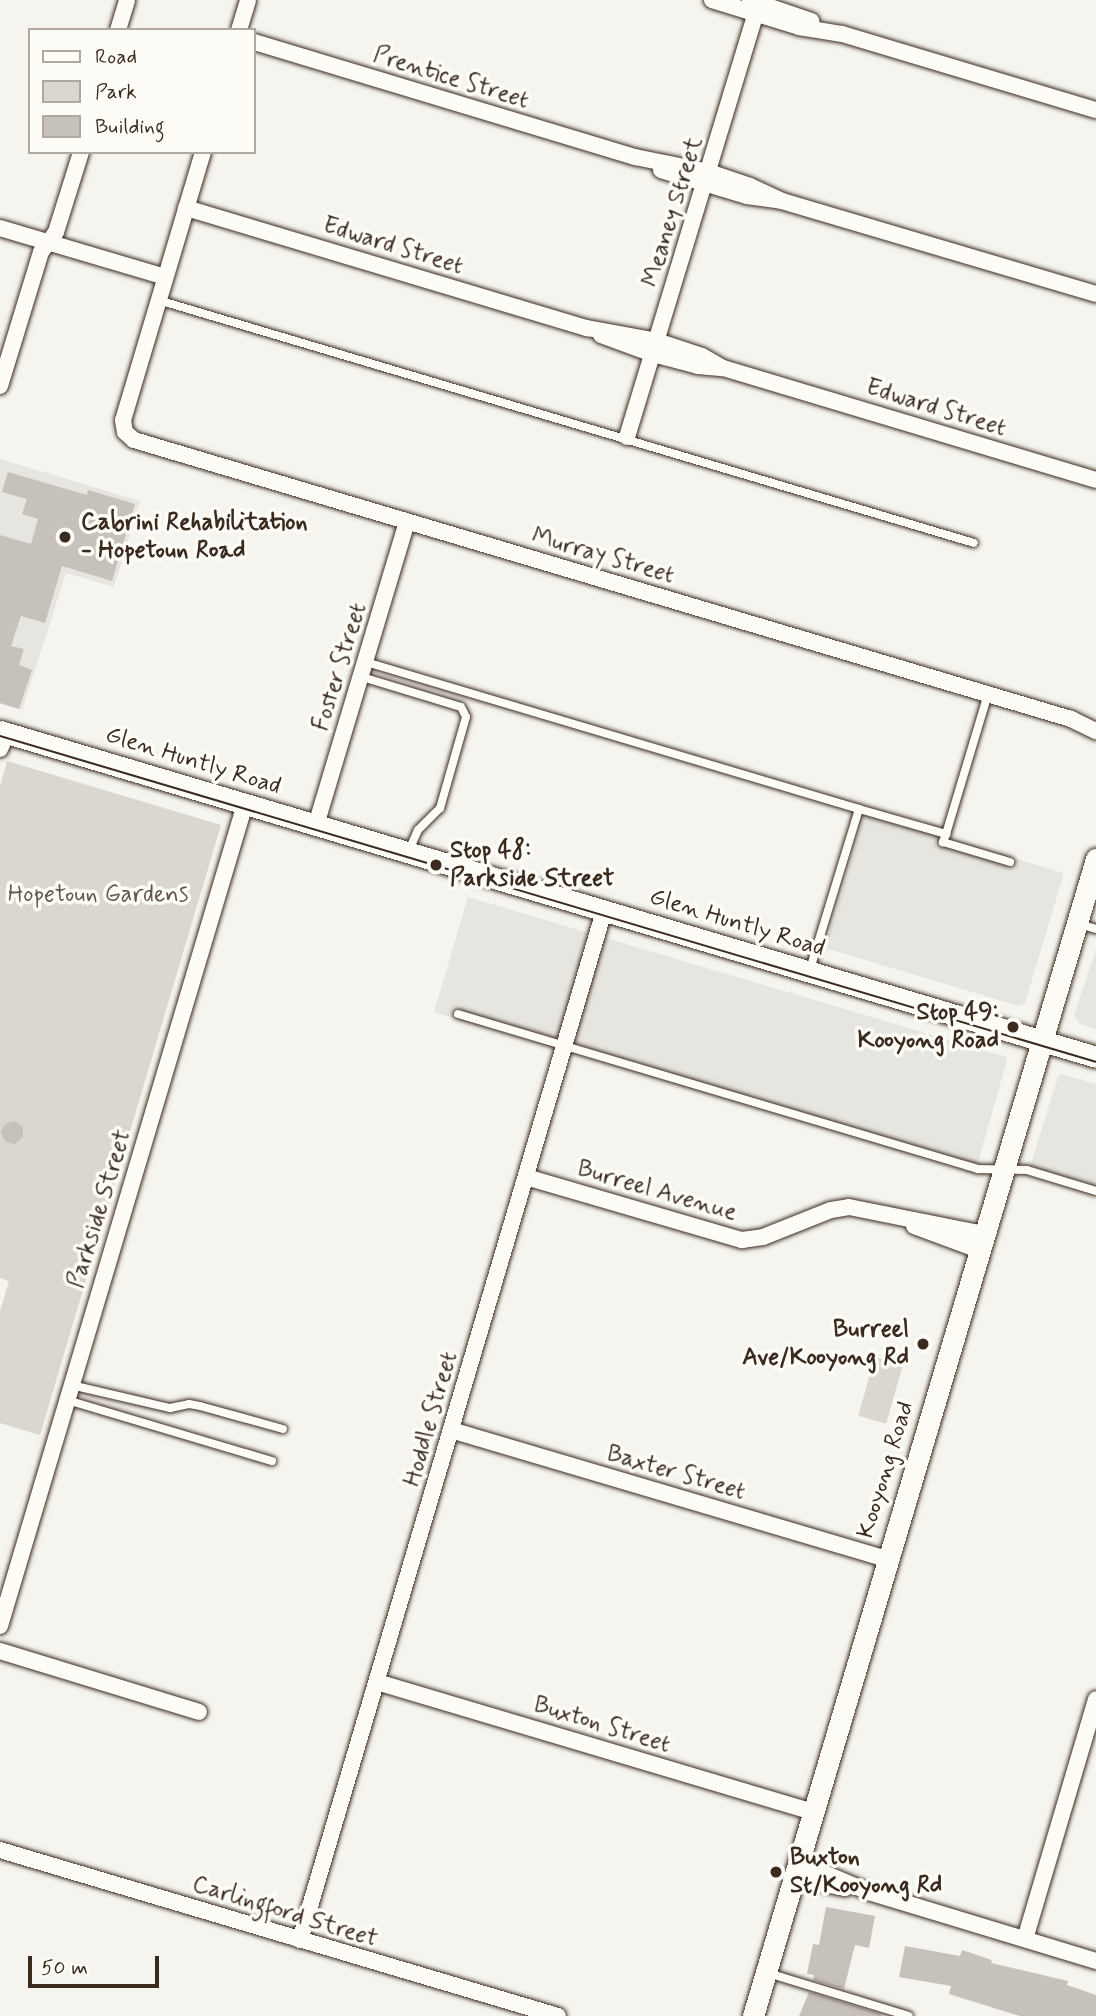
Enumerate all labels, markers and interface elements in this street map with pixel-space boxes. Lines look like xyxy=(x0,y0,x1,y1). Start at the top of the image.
legend xyxy=(28,28,256,154)
street label: Prentice Street xyxy=(368,40,534,116)
text: Road xyxy=(95,43,137,71)
text: Park xyxy=(95,78,137,106)
text: Building xyxy=(95,113,165,141)
street label: Meaney Street xyxy=(636,133,710,291)
street label: Edward Street xyxy=(317,210,469,282)
street label: Edward Street xyxy=(860,372,1012,444)
place label: Cabrini Rehabilitation - Hopetoun Road xyxy=(81,509,311,565)
street label: Murray Street xyxy=(526,521,680,591)
marker: Cabrini Rehabilitation - Hopetoun Road xyxy=(55,527,75,547)
street label: Foster Street xyxy=(306,597,374,737)
street label: Glen Huntly Road xyxy=(101,720,285,802)
place label: Stop 48: Parkside Street xyxy=(450,837,613,893)
marker: Stop 48: Parkside Street xyxy=(428,857,444,873)
park label: Hopetoun Gardens xyxy=(8,881,188,909)
street label: Glen Huntly Road xyxy=(645,882,829,964)
place label: Stop 49: Kooyong Road xyxy=(857,999,999,1055)
marker: Stop 49: Kooyong Road xyxy=(1005,1019,1021,1035)
street label: Parkside Street xyxy=(62,1127,138,1291)
street label: Burreel Avenue xyxy=(577,1155,737,1227)
place label: Burreel Ave/Kooyong Rd xyxy=(742,1316,909,1372)
marker: Burreel Ave/Kooyong Rd xyxy=(915,1336,931,1352)
street label: Hoddle Street xyxy=(397,1346,465,1492)
street label: Kooyong Road xyxy=(852,1398,920,1542)
street label: Baxter Street xyxy=(601,1439,751,1507)
street label: Buxton Street xyxy=(528,1690,676,1760)
place label: Buxton St/Kooyong Rd xyxy=(790,1844,942,1900)
marker: Buxton St/Kooyong Rd xyxy=(768,1864,784,1880)
street label: Carlingford Street xyxy=(189,1870,381,1954)
scale bar xyxy=(32,1942,163,1986)
text: 50 m xyxy=(41,1954,88,1982)

